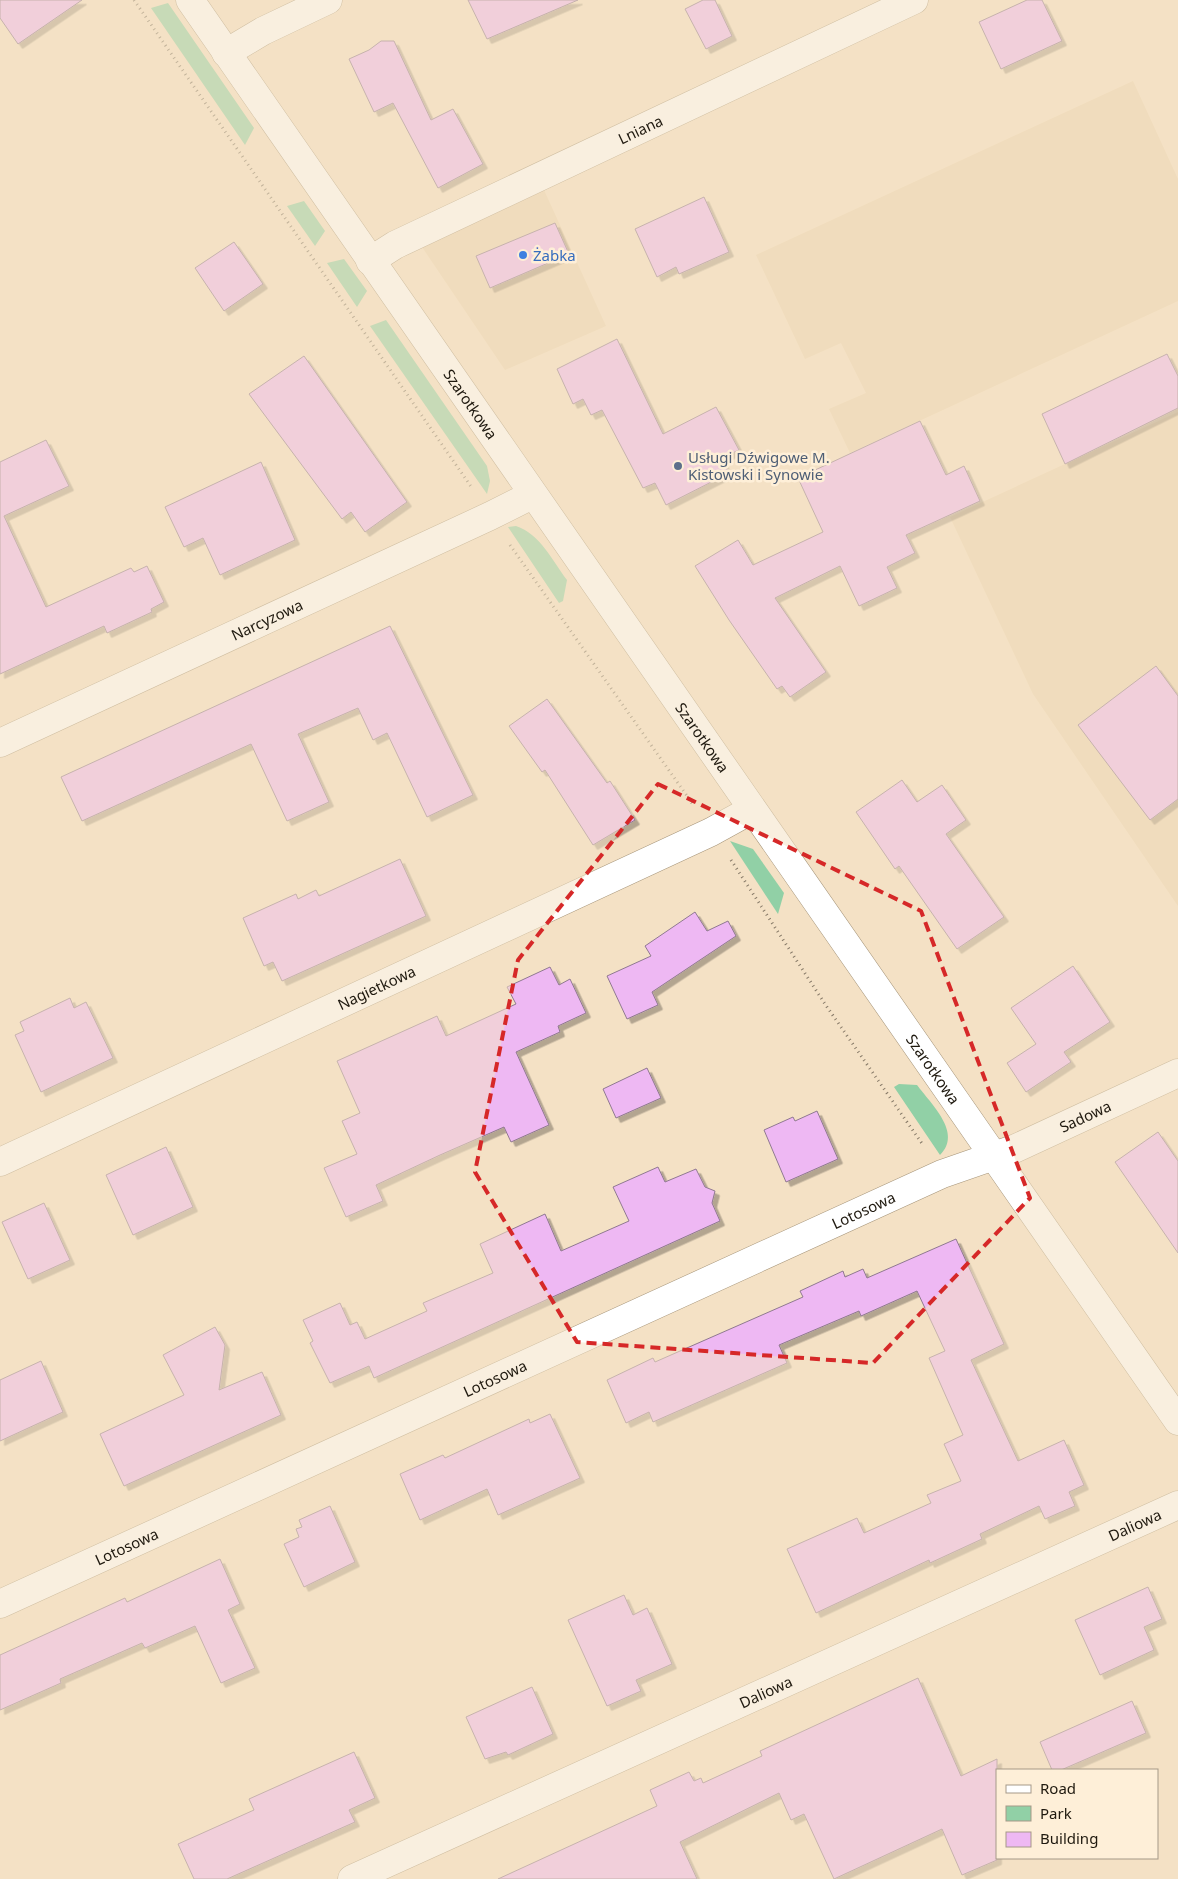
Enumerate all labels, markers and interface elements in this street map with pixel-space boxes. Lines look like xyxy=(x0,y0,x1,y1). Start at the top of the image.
street label: Lniana xyxy=(615,110,666,148)
place label: Żabka xyxy=(533,245,576,265)
marker: Żabka xyxy=(517,249,529,261)
street label: Szarotkowa xyxy=(439,365,502,443)
place label: Usługi Dźwigowe M. Kistowski i Synowie xyxy=(688,447,830,484)
marker: Usługi Dźwigowe M. Kistowski i Synowie xyxy=(672,460,684,472)
street label: Narcyzowa xyxy=(228,594,306,645)
street label: Szarotkowa xyxy=(671,698,734,776)
street label: Nagietkowa xyxy=(334,961,419,1014)
street label: Szarotkowa xyxy=(902,1030,965,1108)
street label: Sadowa xyxy=(1056,1095,1114,1137)
street label: Lotosowa xyxy=(828,1187,898,1233)
street label: Lotosowa xyxy=(460,1355,530,1401)
street label: Daliowa xyxy=(1105,1504,1164,1545)
street label: Lotosowa xyxy=(92,1523,161,1569)
street label: Daliowa xyxy=(736,1671,795,1712)
legend xyxy=(996,1769,1158,1859)
text: Road xyxy=(1040,1778,1076,1798)
text: Park xyxy=(1040,1803,1072,1823)
text: Building xyxy=(1040,1828,1098,1848)

